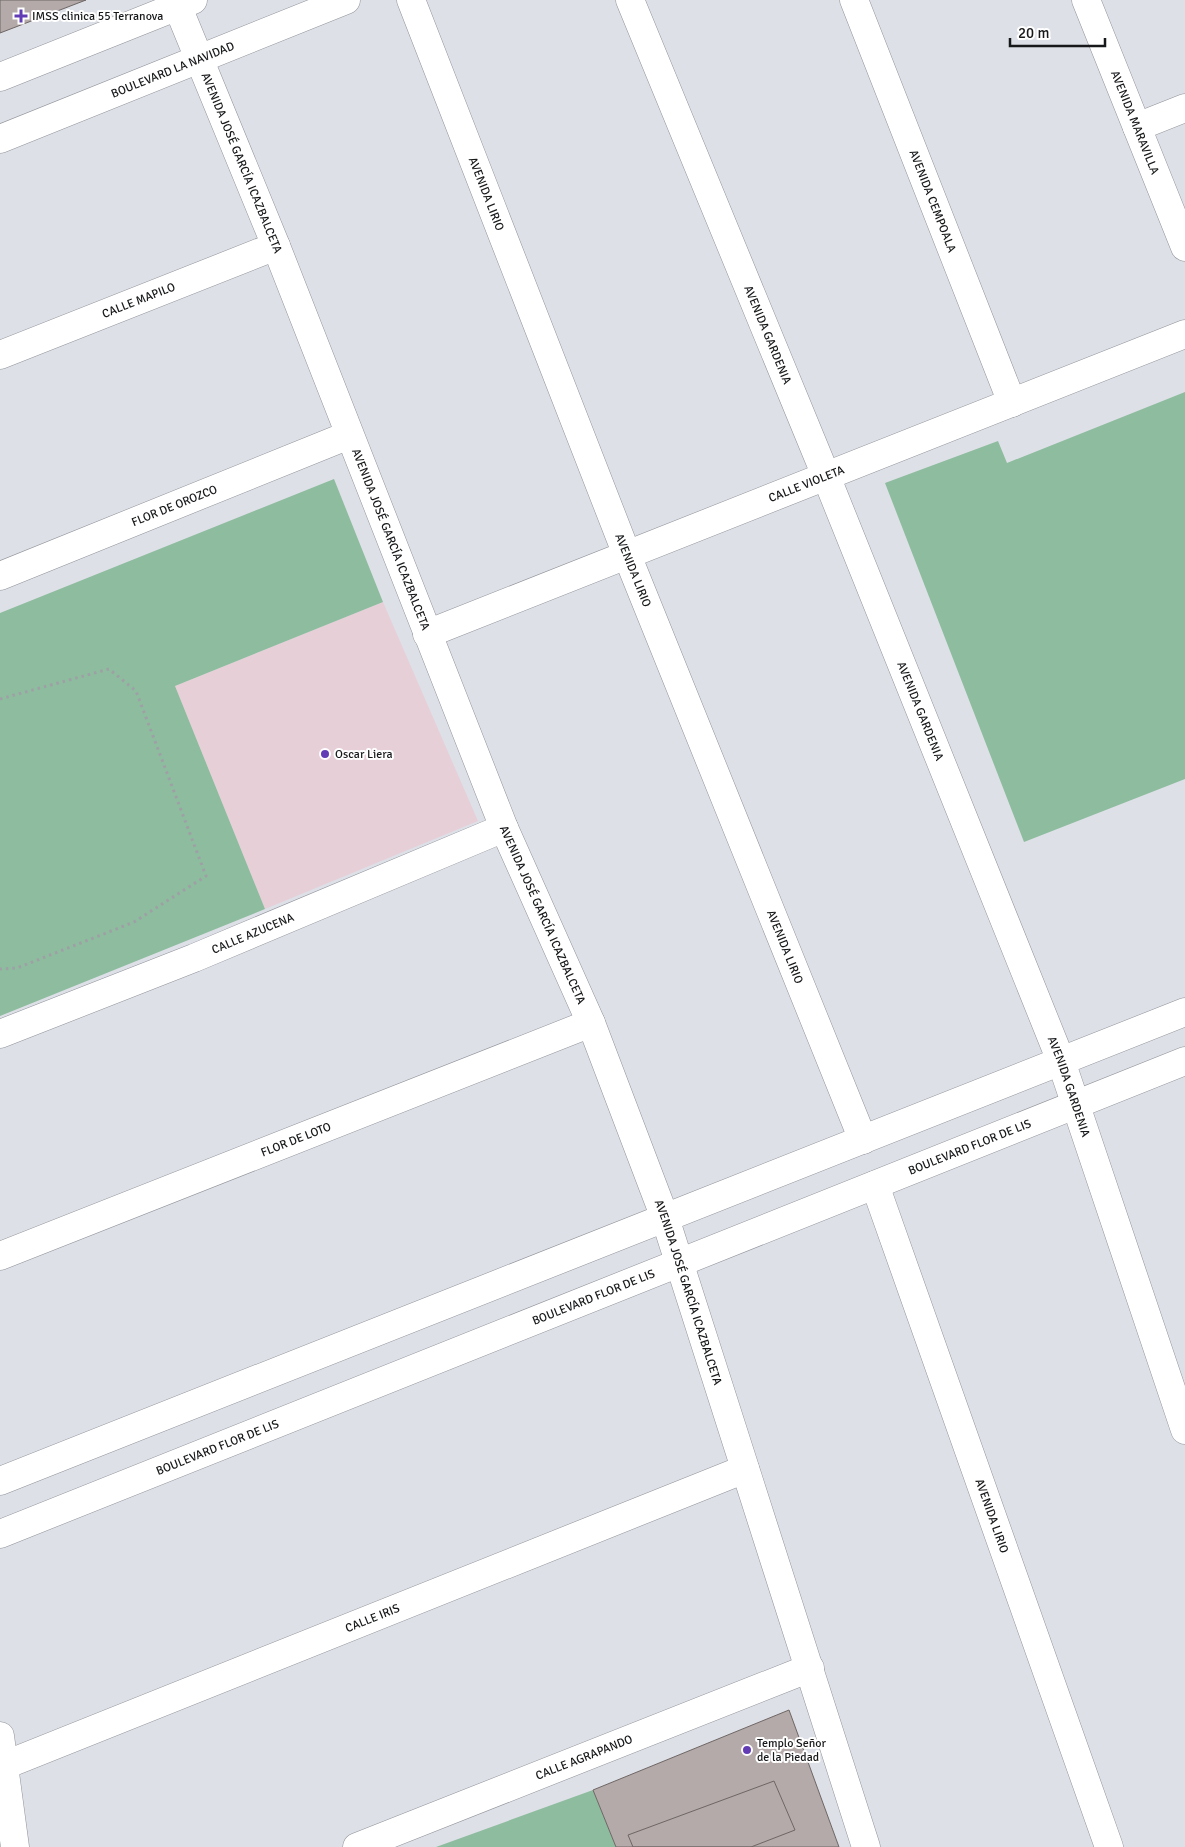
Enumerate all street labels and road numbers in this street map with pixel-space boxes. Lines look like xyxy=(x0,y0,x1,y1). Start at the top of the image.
street label: BOULEVARD LA NAVIDAD xyxy=(109,38,237,101)
street label: AVENIDA MARAVILLA xyxy=(1108,68,1163,177)
street label: AVENIDA JOSÉ GARCÍA ICAZBALCETA xyxy=(198,70,286,256)
street label: AVENIDA CEMPOALA xyxy=(906,148,960,255)
street label: AVENIDA LIRIO xyxy=(465,155,508,233)
street label: CALLE MAPILO xyxy=(100,279,178,321)
street label: AVENIDA GARDENIA xyxy=(741,283,795,387)
street label: AVENIDA JOSÉ GARCÍA ICAZBALCETA xyxy=(349,446,434,633)
street label: CALLE VIOLETA xyxy=(766,462,847,506)
street label: FLOR DE OROZCO xyxy=(129,481,220,530)
street label: AVENIDA LIRIO xyxy=(612,531,655,609)
street label: AVENIDA GARDENIA xyxy=(894,659,947,763)
street label: AVENIDA JOSÉ GARCÍA ICAZBALCETA xyxy=(496,823,589,1007)
street label: AVENIDA LIRIO xyxy=(763,908,807,986)
street label: CALLE AZUCENA xyxy=(209,909,297,957)
street label: AVENIDA GARDENIA xyxy=(1044,1034,1094,1139)
street label: BOULEVARD FLOR DE LIS xyxy=(906,1116,1033,1178)
street label: FLOR DE LOTO xyxy=(259,1119,333,1160)
street label: AVENIDA JOSÉ GARCÍA ICAZBALCETA xyxy=(651,1198,726,1387)
street label: BOULEVARD FLOR DE LIS xyxy=(530,1266,657,1328)
street label: BOULEVARD FLOR DE LIS xyxy=(154,1416,281,1478)
street label: AVENIDA LIRIO xyxy=(972,1477,1012,1555)
street label: CALLE IRIS xyxy=(343,1600,402,1636)
street label: CALLE AGRAPANDO xyxy=(533,1731,635,1783)

